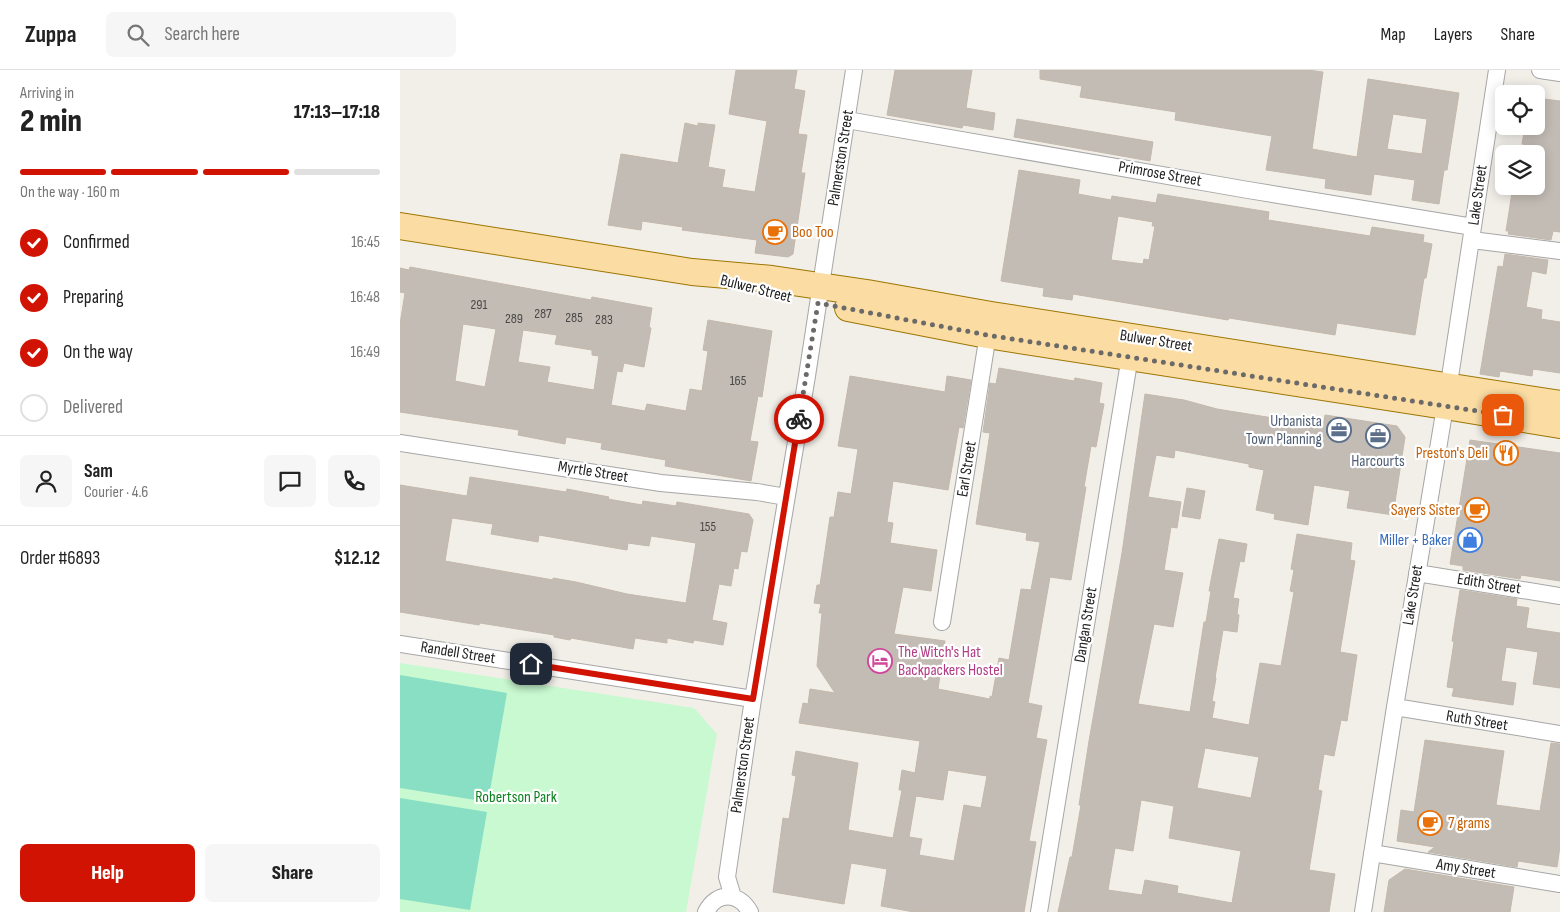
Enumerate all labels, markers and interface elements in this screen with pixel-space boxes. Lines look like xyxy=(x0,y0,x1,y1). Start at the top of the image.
search box xyxy=(106,12,456,57)
text: Zuppa xyxy=(25,20,76,49)
icon: search xyxy=(124,21,152,49)
text: Search here xyxy=(164,23,240,46)
text: Map xyxy=(1381,24,1406,45)
text: Layers xyxy=(1434,24,1473,45)
text: Share xyxy=(1501,24,1535,45)
text: Arriving in xyxy=(20,84,74,103)
map controls xyxy=(1495,85,1545,195)
button: locate xyxy=(1495,85,1545,135)
text: 17:13–17:18 xyxy=(294,101,380,124)
text: 2 min xyxy=(20,102,82,141)
street label: Palmerston Street xyxy=(824,108,858,207)
button: layers xyxy=(1495,145,1545,195)
street label: Primrose Street xyxy=(1117,157,1203,191)
street label: Lake Street xyxy=(1464,164,1492,226)
text: On the way · 160 m xyxy=(20,183,120,202)
cafe icon: Boo Too xyxy=(762,219,788,245)
place label: Boo Too xyxy=(792,223,834,242)
icon: check xyxy=(20,229,48,257)
text: Confirmed xyxy=(63,231,130,254)
text: 16:45 xyxy=(351,233,380,252)
street label: Bulwer Street xyxy=(718,271,794,307)
icon: check xyxy=(20,284,48,312)
text: Preparing xyxy=(63,286,124,309)
text: 16:48 xyxy=(351,288,380,307)
house number: 291 xyxy=(471,296,488,313)
house number: 287 xyxy=(534,305,552,322)
house number: 285 xyxy=(565,309,583,326)
house number: 289 xyxy=(505,310,523,327)
house number: 283 xyxy=(595,311,613,328)
street label: Bulwer Street xyxy=(1118,326,1194,356)
icon: check xyxy=(20,339,48,367)
text: On the way xyxy=(63,341,133,364)
text: 16:49 xyxy=(351,343,380,362)
house number: 165 xyxy=(730,372,747,389)
courier xyxy=(774,394,824,444)
pin xyxy=(1482,394,1524,436)
text: Delivered xyxy=(63,396,123,419)
icon: bag xyxy=(1489,401,1517,429)
icon: bike xyxy=(785,405,813,433)
place label: Urbanista Town Planning xyxy=(1246,412,1322,449)
office icon: Urbanista Town Planning xyxy=(1326,417,1352,443)
office icon: Harcourts xyxy=(1365,423,1391,449)
street label: Earl Street xyxy=(953,440,981,498)
restaurant icon: Preston's Deli xyxy=(1493,440,1519,466)
place label: Preston's Deli xyxy=(1416,444,1488,463)
place label: Harcourts xyxy=(1351,452,1405,471)
button: person xyxy=(20,455,72,507)
button: chat xyxy=(264,455,316,507)
button: phone xyxy=(328,455,380,507)
street label: Myrtle Street xyxy=(556,457,630,487)
text: Sam xyxy=(84,460,113,483)
text: Courier · 4.6 xyxy=(84,483,148,502)
cafe icon: Sayers Sister xyxy=(1464,497,1490,523)
place label: Sayers Sister xyxy=(1391,501,1460,520)
house number: 155 xyxy=(700,518,716,535)
shop icon: Miller + Baker xyxy=(1457,527,1483,553)
place label: Miller + Baker xyxy=(1379,531,1452,550)
text: Order #6893 xyxy=(20,547,100,570)
text: $12.12 xyxy=(334,547,380,570)
street label: Lake Street xyxy=(1399,563,1427,626)
street label: Edith Street xyxy=(1456,570,1522,598)
street label: Dangan Street xyxy=(1071,586,1101,664)
street label: Randell Street xyxy=(419,638,497,668)
pin xyxy=(510,643,552,685)
place label: The Witch's Hat Backpackers Hostel xyxy=(898,643,1003,680)
hotel icon: The Witch's Hat Backpackers Hostel xyxy=(867,648,893,674)
icon: home xyxy=(517,650,545,678)
street label: Ruth Street xyxy=(1445,707,1509,735)
street label: Palmerston Street xyxy=(727,716,759,814)
park label: Robertson Park xyxy=(475,788,557,807)
cafe icon: 7 grams xyxy=(1417,810,1443,836)
place label: 7 grams xyxy=(1448,814,1490,833)
button: Help xyxy=(20,844,195,902)
button: Share xyxy=(205,844,380,902)
street label: Amy Street xyxy=(1434,855,1497,883)

